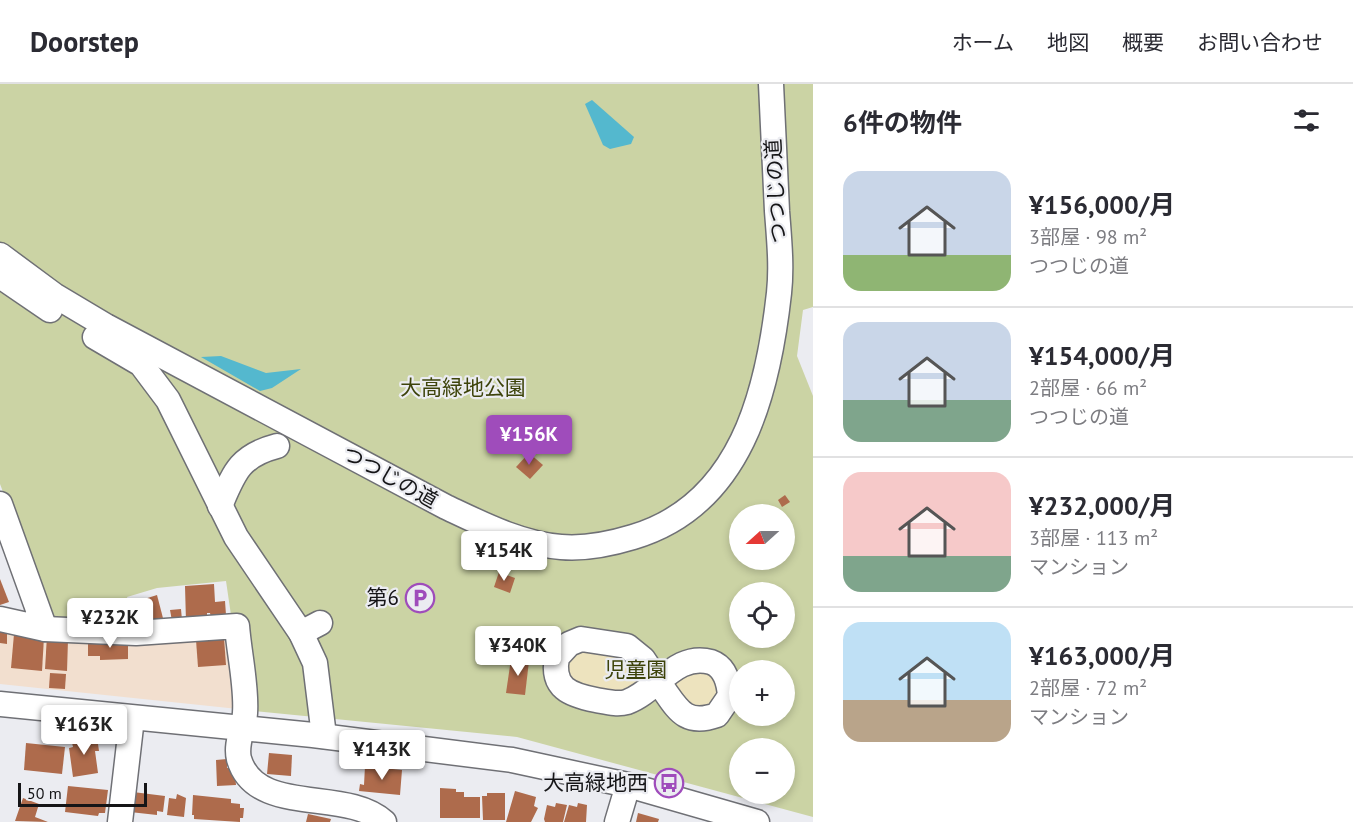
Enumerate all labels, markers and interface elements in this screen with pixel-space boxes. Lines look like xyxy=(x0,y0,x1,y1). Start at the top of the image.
text: Doorstep xyxy=(30,23,139,60)
text: ホーム xyxy=(952,29,1014,56)
text: 地図 xyxy=(1047,29,1089,56)
text: 概要 xyxy=(1122,29,1164,56)
text: お問い合わせ xyxy=(1197,29,1323,56)
icon: filters xyxy=(1290,104,1323,137)
text: 6件の物件 xyxy=(843,106,962,139)
street label: つつじの道 xyxy=(759,138,792,244)
text: ¥156,000/月 xyxy=(1029,188,1175,221)
icon: home xyxy=(891,195,963,267)
text: 3部屋 · 98 m² xyxy=(1029,224,1147,250)
text: つつじの道 xyxy=(1029,253,1129,279)
text: ¥154,000/月 xyxy=(1029,339,1175,372)
icon: home xyxy=(891,346,963,418)
park label: 大高緑地公園 xyxy=(400,374,526,401)
text: 2部屋 · 66 m² xyxy=(1029,375,1147,401)
text: つつじの道 xyxy=(1029,404,1129,430)
pin: ¥156K xyxy=(487,415,571,466)
text: ¥156K xyxy=(500,421,558,447)
street label: つつじの道 xyxy=(338,439,443,514)
text: ¥232,000/月 xyxy=(1029,489,1175,522)
icon: home xyxy=(891,496,963,568)
north arrow xyxy=(729,504,795,570)
map controls xyxy=(729,504,795,804)
text: 3部屋 · 113 m² xyxy=(1029,525,1158,551)
pin: ¥154K xyxy=(462,531,546,582)
text: ¥154K xyxy=(475,537,533,563)
text: マンション xyxy=(1029,554,1129,580)
parking icon: 第6 xyxy=(404,582,436,614)
button: locate xyxy=(729,582,795,648)
place label: 第6 xyxy=(367,584,399,611)
pin: ¥232K xyxy=(68,598,152,649)
text: ¥232K xyxy=(81,604,139,630)
pin: ¥340K xyxy=(476,626,560,677)
text: ¥340K xyxy=(489,632,547,658)
text: ¥163,000/月 xyxy=(1029,639,1175,672)
icon: home xyxy=(891,646,963,718)
park label: 児童園 xyxy=(605,656,668,683)
button: + xyxy=(729,660,795,726)
text: 2部屋 · 72 m² xyxy=(1029,675,1147,701)
text: マンション xyxy=(1029,704,1129,730)
pin: ¥163K xyxy=(42,705,126,756)
text: ¥163K xyxy=(55,711,113,737)
pin: ¥143K xyxy=(340,730,424,781)
text: ¥143K xyxy=(353,736,411,762)
button: − xyxy=(729,738,795,804)
bus stop icon: 大高緑地西 xyxy=(653,767,685,799)
place label: 大高緑地西 xyxy=(543,769,648,796)
scale bar xyxy=(18,780,147,808)
text: 50 m xyxy=(27,783,62,803)

